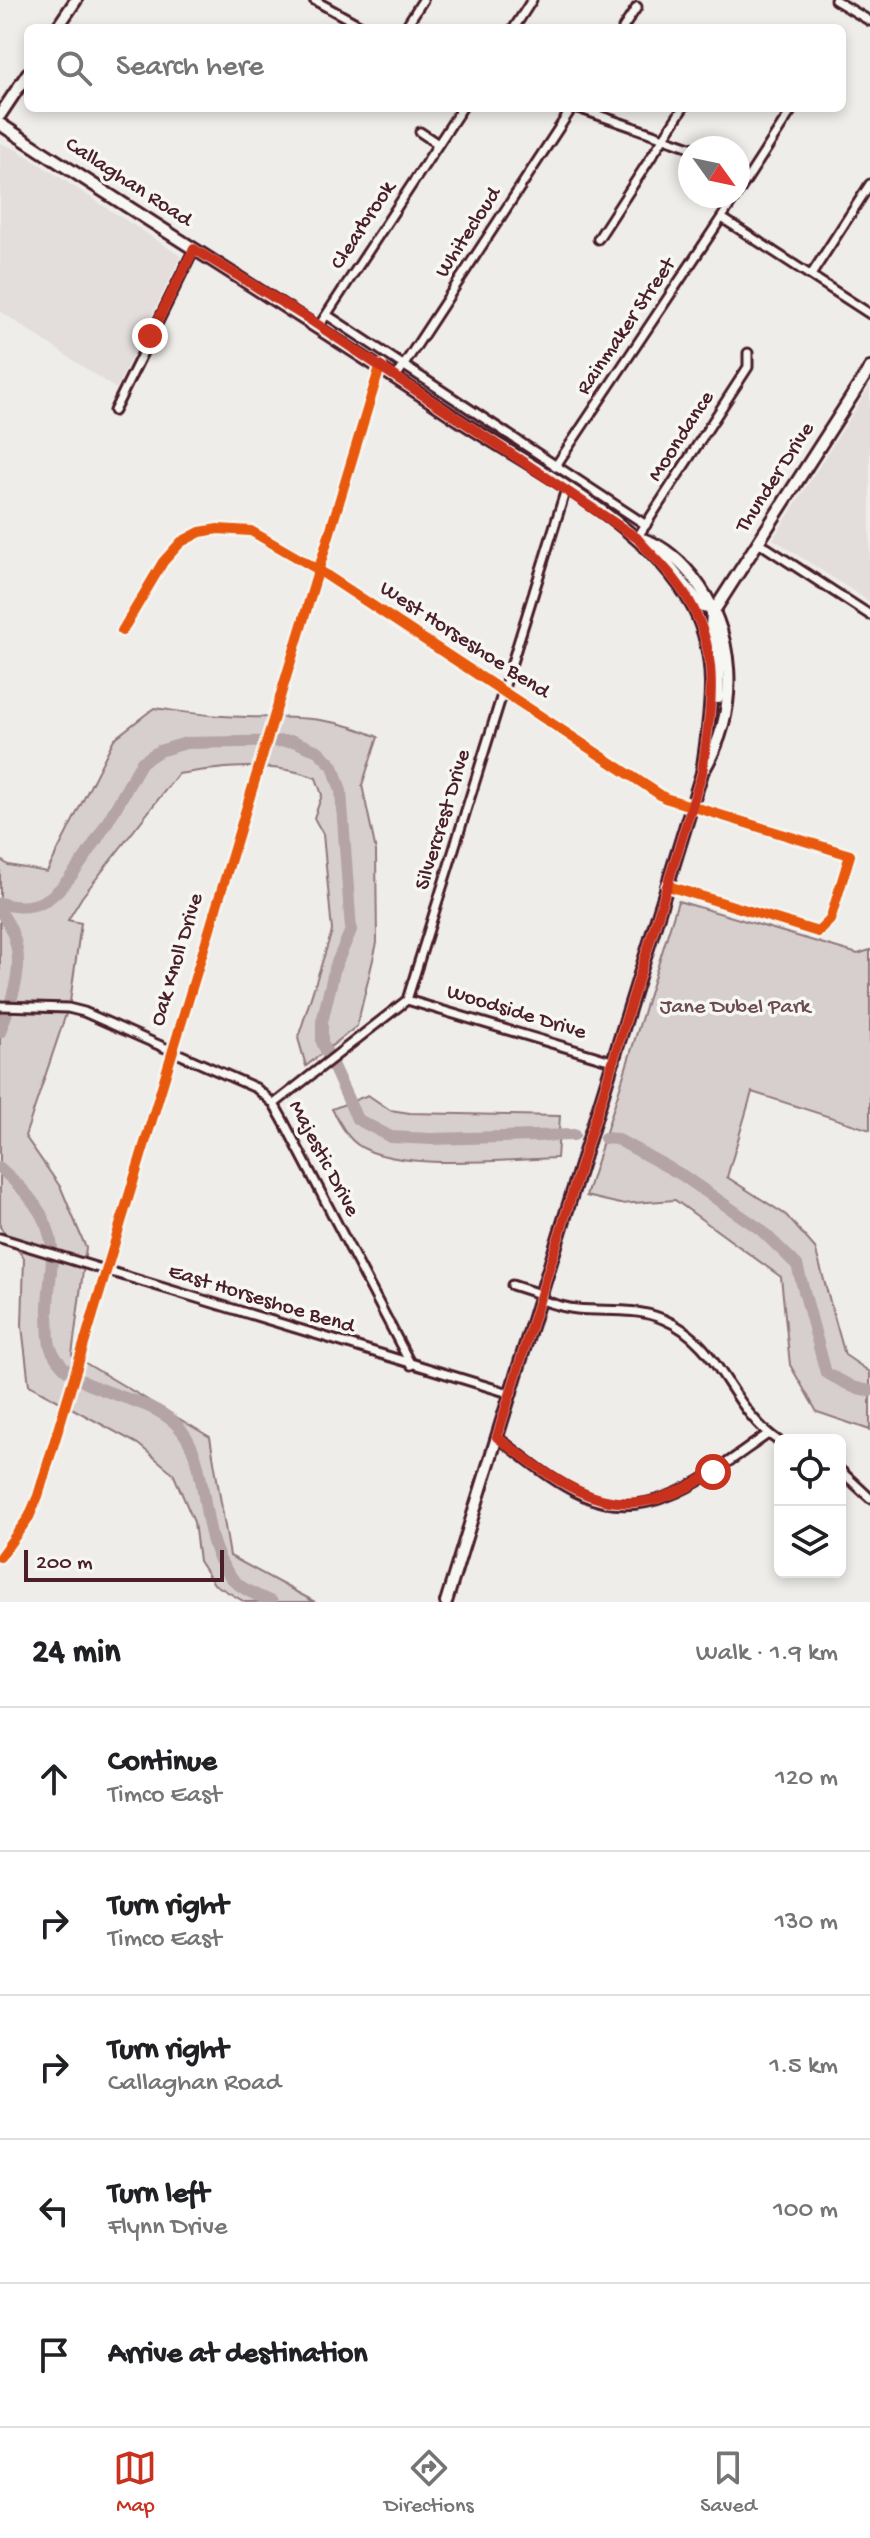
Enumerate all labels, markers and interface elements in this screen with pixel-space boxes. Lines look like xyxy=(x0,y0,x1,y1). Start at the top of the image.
search box xyxy=(24,24,846,112)
icon: search xyxy=(52,46,96,90)
text: Search here xyxy=(116,51,264,86)
street label: Callaghan Road xyxy=(60,132,198,235)
north arrow xyxy=(678,136,750,208)
street label: Clearbrook xyxy=(326,175,403,275)
street label: Whitecloud xyxy=(430,181,509,283)
street label: Rainmaker Street xyxy=(572,252,684,400)
route end xyxy=(132,318,168,354)
street label: Moondance xyxy=(643,386,721,487)
street label: Thunder Drive xyxy=(730,417,822,540)
street label: West Horseshoe Bend xyxy=(374,576,556,707)
street label: Silvercrest Drive xyxy=(410,746,478,893)
street label: Oak Knoll Drive xyxy=(145,890,211,1029)
street label: Woodside Drive xyxy=(443,979,590,1047)
park label: Jane Dubel Park xyxy=(660,995,812,1021)
street label: Majestic Drive xyxy=(282,1097,365,1222)
street label: East Horseshoe Bend xyxy=(165,1259,359,1341)
map controls xyxy=(774,1434,846,1578)
button: locate xyxy=(774,1434,846,1506)
route start xyxy=(695,1454,731,1490)
button: layers xyxy=(774,1506,846,1578)
scale bar xyxy=(24,1546,224,1582)
text: 200 m xyxy=(36,1551,93,1577)
text: 24 min xyxy=(32,1634,120,1674)
text: Walk · 1.9 km xyxy=(696,1639,838,1670)
text: Continue xyxy=(108,1746,217,1781)
icon: ahead xyxy=(32,1757,76,1801)
text: 120 m xyxy=(775,1764,838,1795)
text: Timco East xyxy=(108,1781,221,1812)
text: Turn right xyxy=(108,1890,228,1925)
icon: right xyxy=(32,1901,76,1945)
text: 130 m xyxy=(775,1908,838,1939)
text: Timco East xyxy=(108,1925,221,1956)
text: Turn right xyxy=(108,2034,228,2069)
icon: right xyxy=(32,2045,76,2089)
text: 1.5 km xyxy=(769,2052,838,2083)
text: Callaghan Road xyxy=(108,2069,281,2100)
text: Turn left xyxy=(108,2178,209,2213)
icon: left xyxy=(32,2189,76,2233)
text: 100 m xyxy=(773,2196,838,2227)
text: Flynn Drive xyxy=(108,2213,227,2244)
icon: arrive xyxy=(32,2333,76,2377)
text: Arrive at destination xyxy=(108,2338,368,2373)
tab: Map xyxy=(113,2446,157,2520)
tab: Directions xyxy=(384,2446,474,2520)
tab: Saved xyxy=(700,2446,757,2520)

